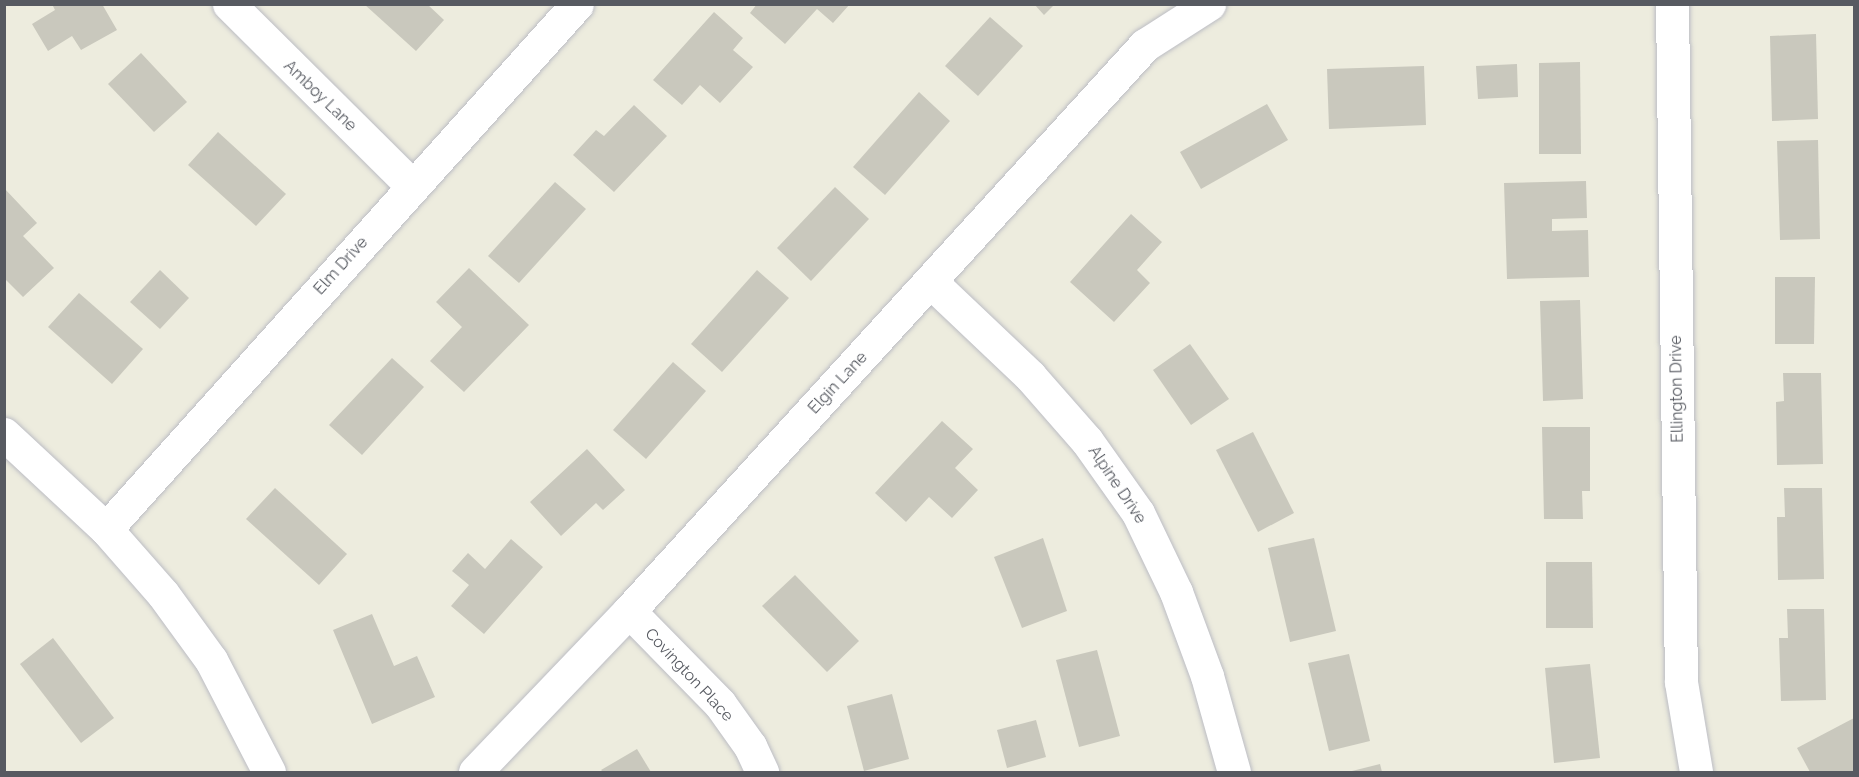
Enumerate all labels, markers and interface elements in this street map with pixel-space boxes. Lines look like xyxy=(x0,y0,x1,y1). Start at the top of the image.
street label: Amboy Lane xyxy=(279,56,361,136)
street label: Elm Drive xyxy=(310,233,372,299)
street label: Ellington Drive xyxy=(1666,335,1688,443)
street label: Elgin Lane xyxy=(805,348,871,418)
street label: Alpine Drive xyxy=(1084,443,1150,527)
street label: Covington Place xyxy=(641,624,737,726)

